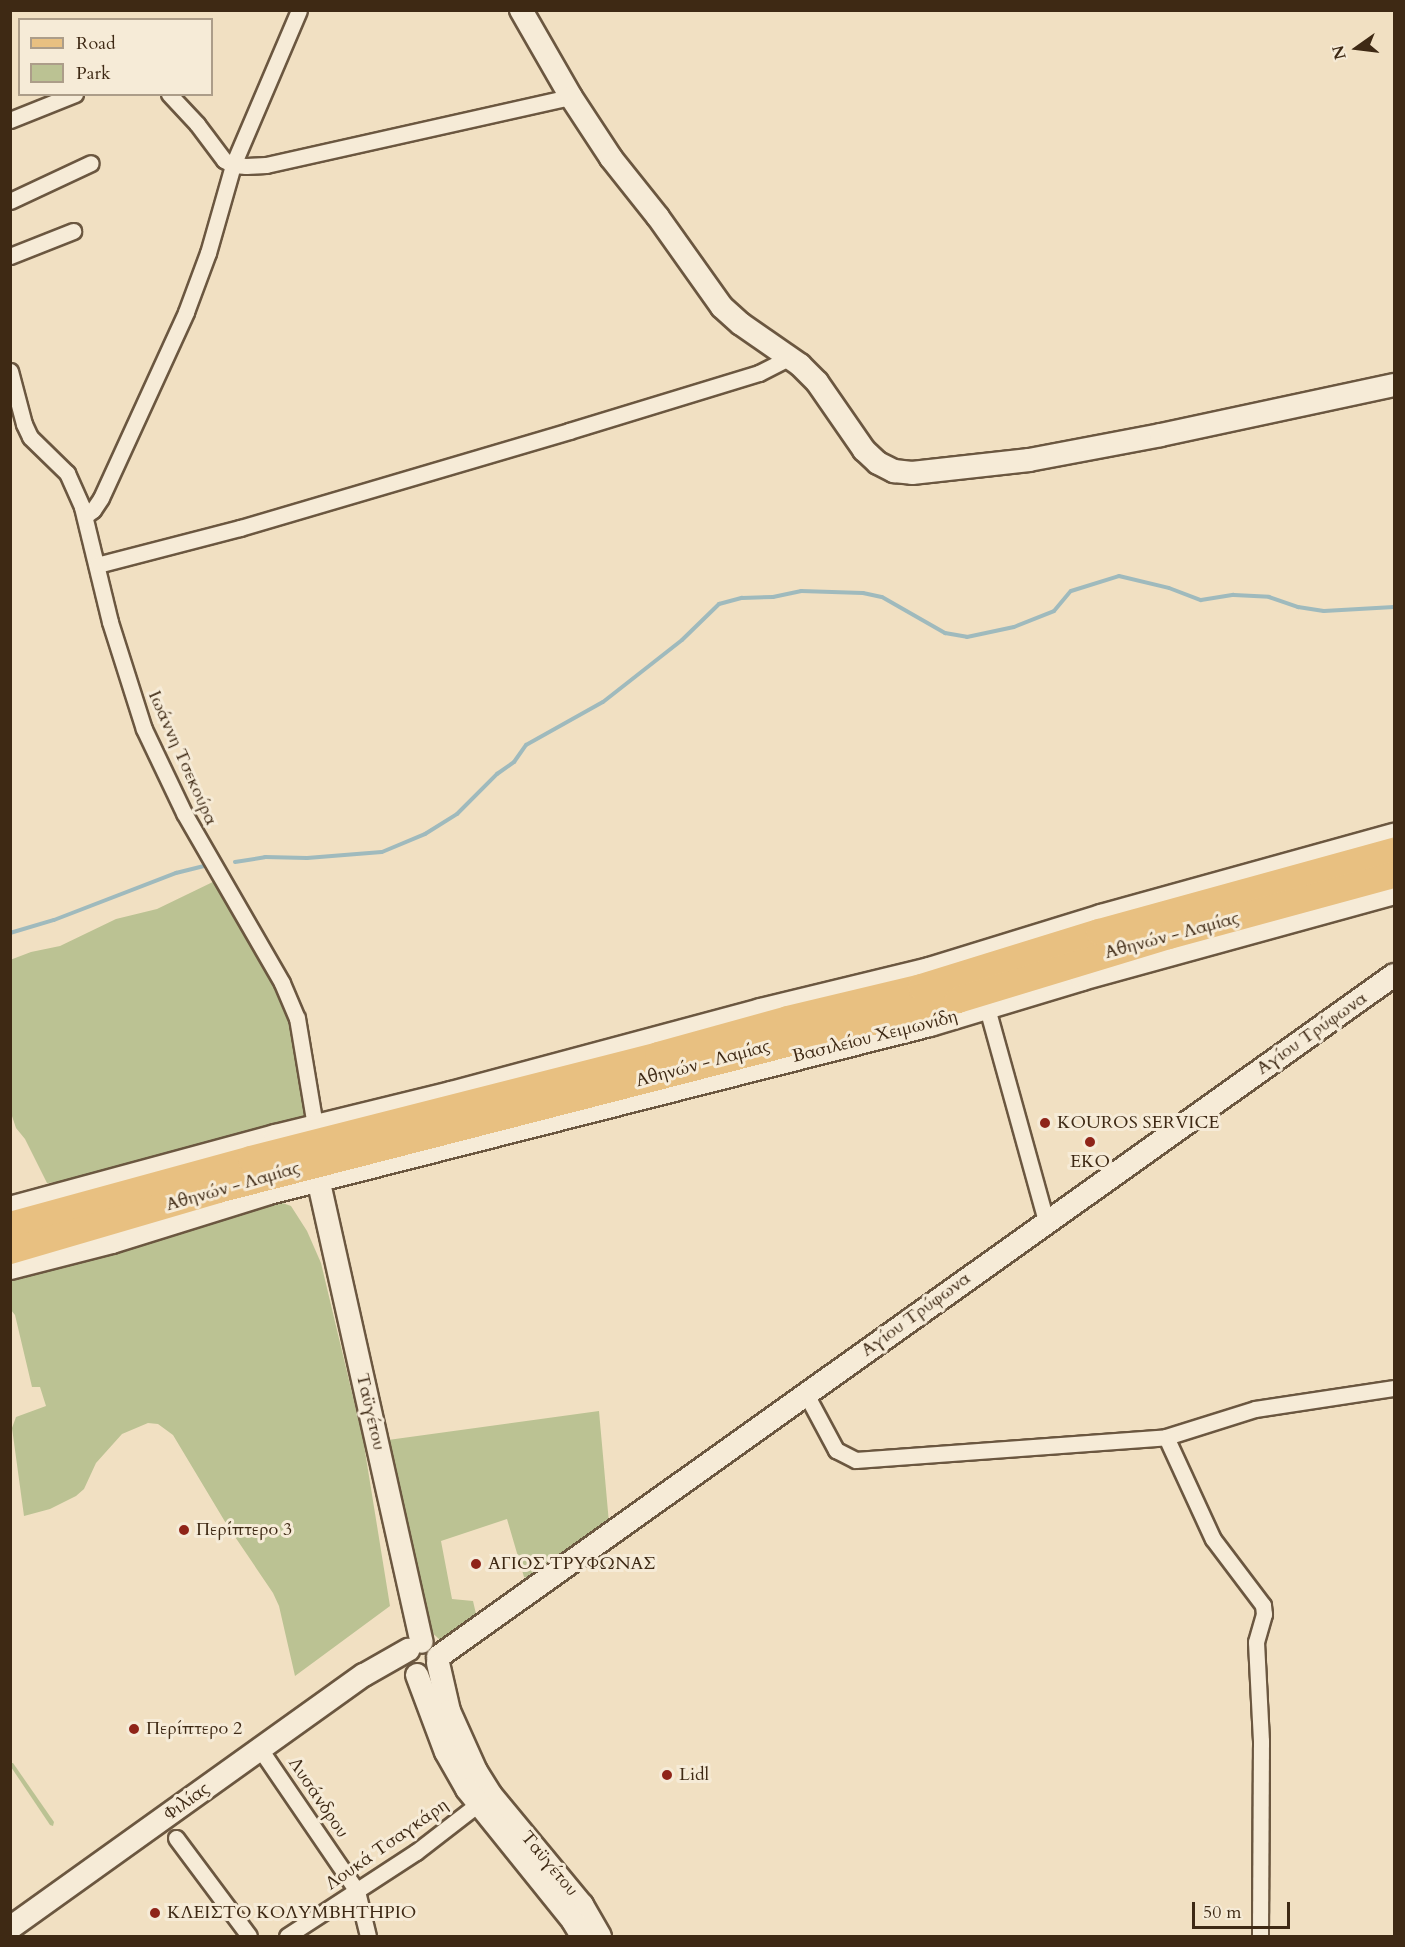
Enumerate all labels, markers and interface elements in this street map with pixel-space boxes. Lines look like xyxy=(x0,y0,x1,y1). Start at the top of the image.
legend xyxy=(18,18,213,96)
north arrow xyxy=(1327,18,1387,78)
text: Road xyxy=(76,31,116,56)
text: N xyxy=(1327,43,1352,62)
text: Park xyxy=(76,61,111,86)
street label: Ιωάννη Τσεκούρα xyxy=(143,688,221,828)
street label: Αθηνών - Λαμίας xyxy=(1102,908,1242,964)
street label: Αγίου Τρύφωνα xyxy=(1253,988,1371,1080)
street label: Βασιλείου Χειμωνίδη xyxy=(790,1006,960,1068)
street label: Αθηνών - Λαμίας xyxy=(633,1036,773,1092)
place label: KOUROS SERVICE xyxy=(1057,1112,1219,1134)
marker: KOUROS SERVICE xyxy=(1038,1116,1052,1130)
marker: EKO xyxy=(1083,1135,1097,1149)
place label: EKO xyxy=(1070,1151,1110,1173)
street label: Αθηνών - Λαμίας xyxy=(164,1158,302,1216)
street label: Αγίου Τρύφωνα xyxy=(857,1268,975,1362)
street label: Ταϋγέτου xyxy=(351,1371,389,1453)
place label: Περίπτερο 3 xyxy=(196,1519,292,1541)
marker: Περίπτερο 3 xyxy=(177,1523,191,1537)
place label: ΑΓΙΟΣ ΤΡΥΦΩΝΑΣ xyxy=(488,1553,656,1575)
marker: ΑΓΙΟΣ ΤΡΥΦΩΝΑΣ xyxy=(469,1557,483,1571)
place label: Περίπτερο 2 xyxy=(146,1718,242,1740)
marker: Περίπτερο 2 xyxy=(127,1722,141,1736)
street label: Λυσάνδρου xyxy=(283,1754,353,1842)
place label: Lidl xyxy=(679,1764,709,1786)
marker: Lidl xyxy=(660,1768,674,1782)
street label: Φιλίας xyxy=(160,1778,214,1826)
street label: Λουκά Τσαγκάρη xyxy=(322,1795,452,1895)
street label: Ταϋγέτου xyxy=(516,1827,582,1901)
scale bar xyxy=(1195,1890,1292,1928)
text: 50 m xyxy=(1203,1900,1242,1925)
place label: ΚΛΕΙΣΤΟ ΚΟΛΥΜΒΗΤΗΡΙΟ xyxy=(167,1902,416,1924)
marker: ΚΛΕΙΣΤΟ ΚΟΛΥΜΒΗΤΗΡΙΟ xyxy=(148,1906,162,1920)

